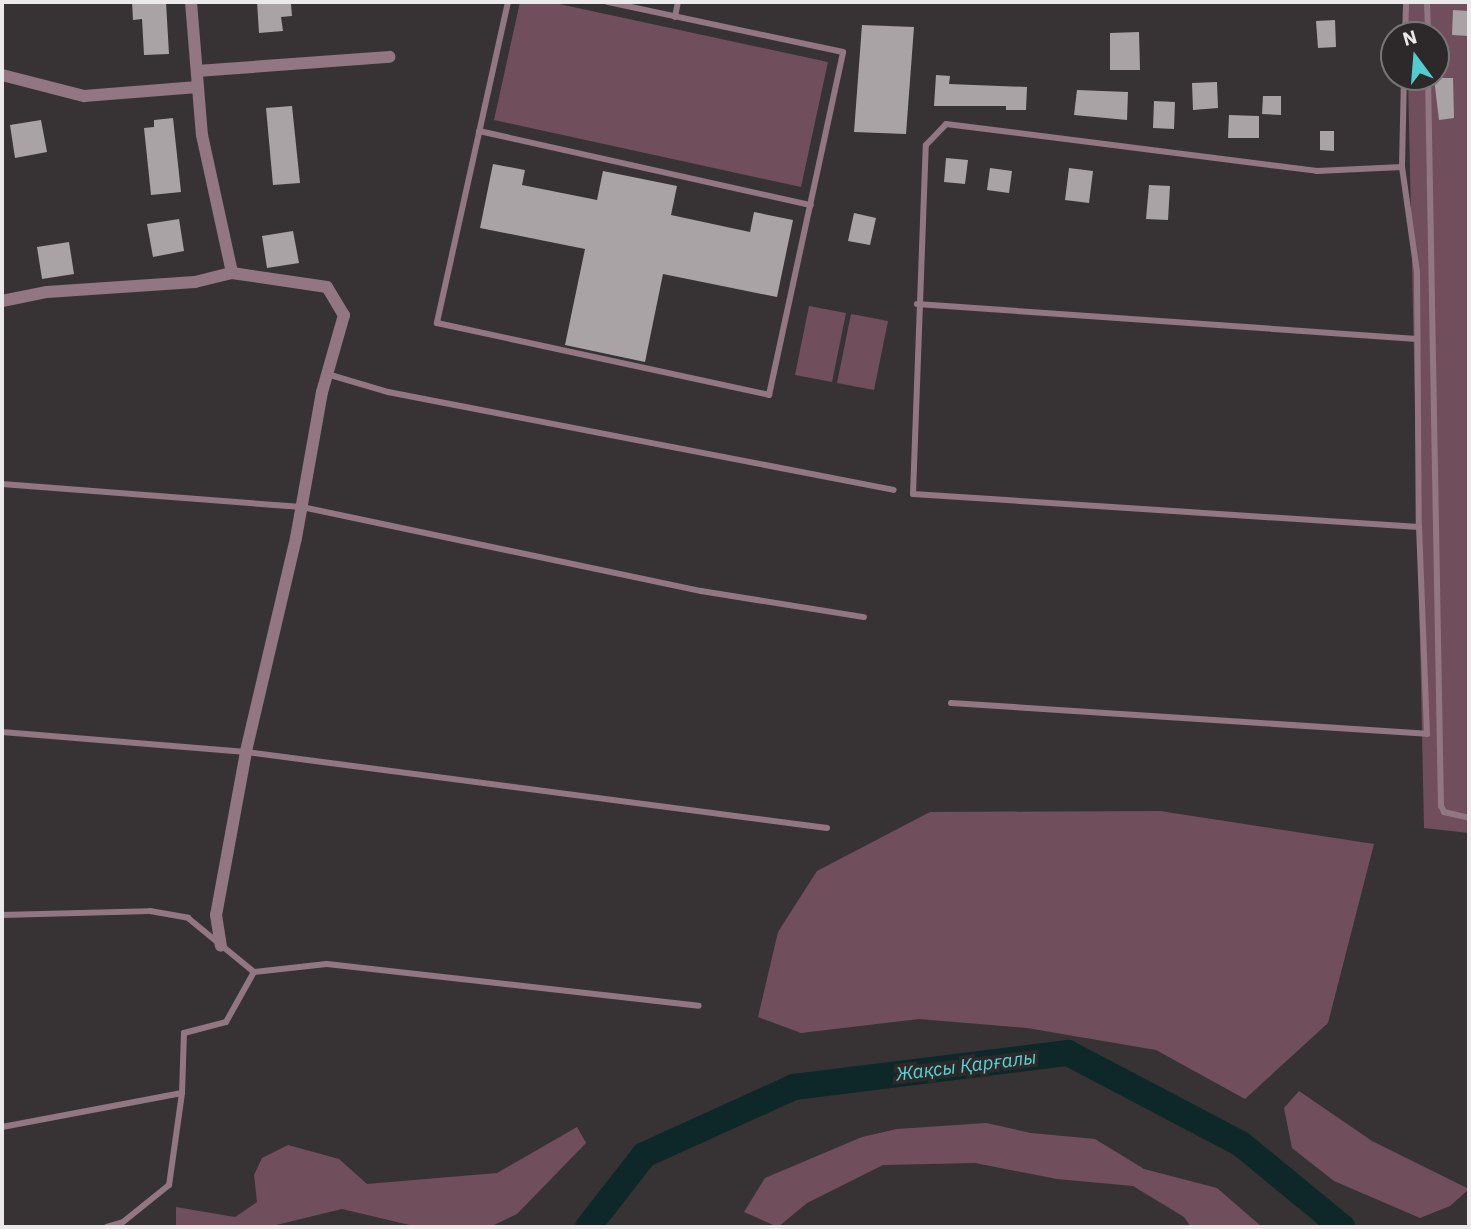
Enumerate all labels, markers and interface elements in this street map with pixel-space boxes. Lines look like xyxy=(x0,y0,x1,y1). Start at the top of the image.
north arrow xyxy=(1380,21,1450,91)
text: N xyxy=(1400,24,1420,51)
water label: Жақсы Қарғалы xyxy=(894,1046,1038,1086)

